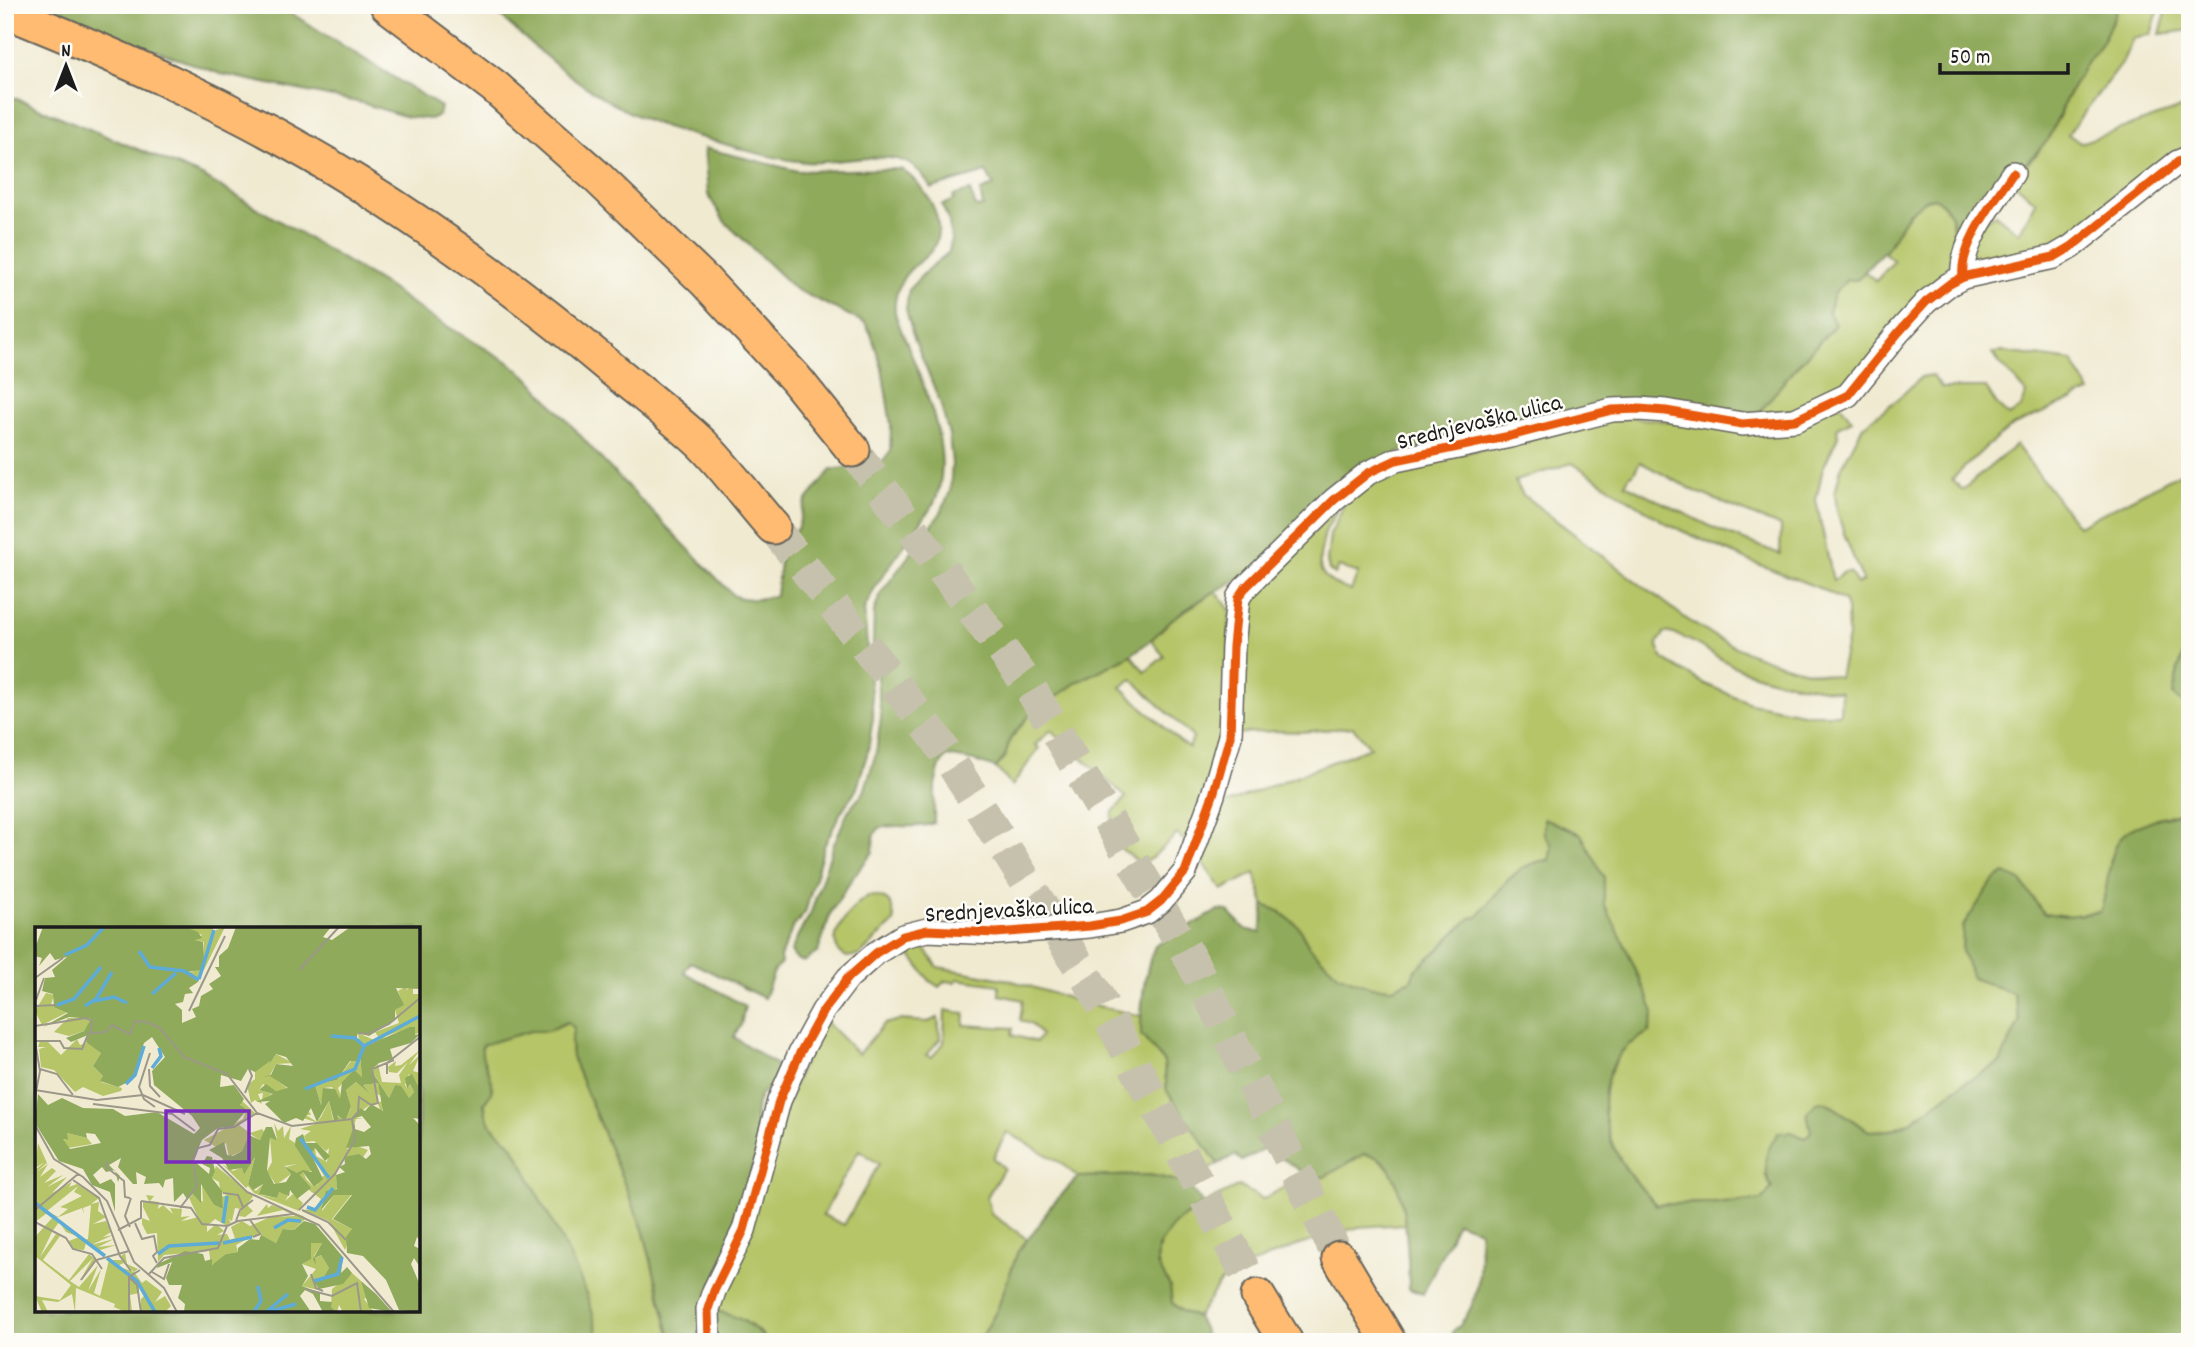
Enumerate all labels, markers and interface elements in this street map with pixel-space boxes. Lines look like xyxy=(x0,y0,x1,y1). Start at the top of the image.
north arrow xyxy=(32,32,102,102)
scale bar xyxy=(1940,32,2067,76)
text: N xyxy=(61,39,71,66)
text: 50 m xyxy=(1950,44,1990,74)
street label: Srednjevaška ulica xyxy=(1394,387,1566,461)
street label: Srednjevaška ulica xyxy=(924,891,1095,933)
inset map xyxy=(35,927,420,1312)

